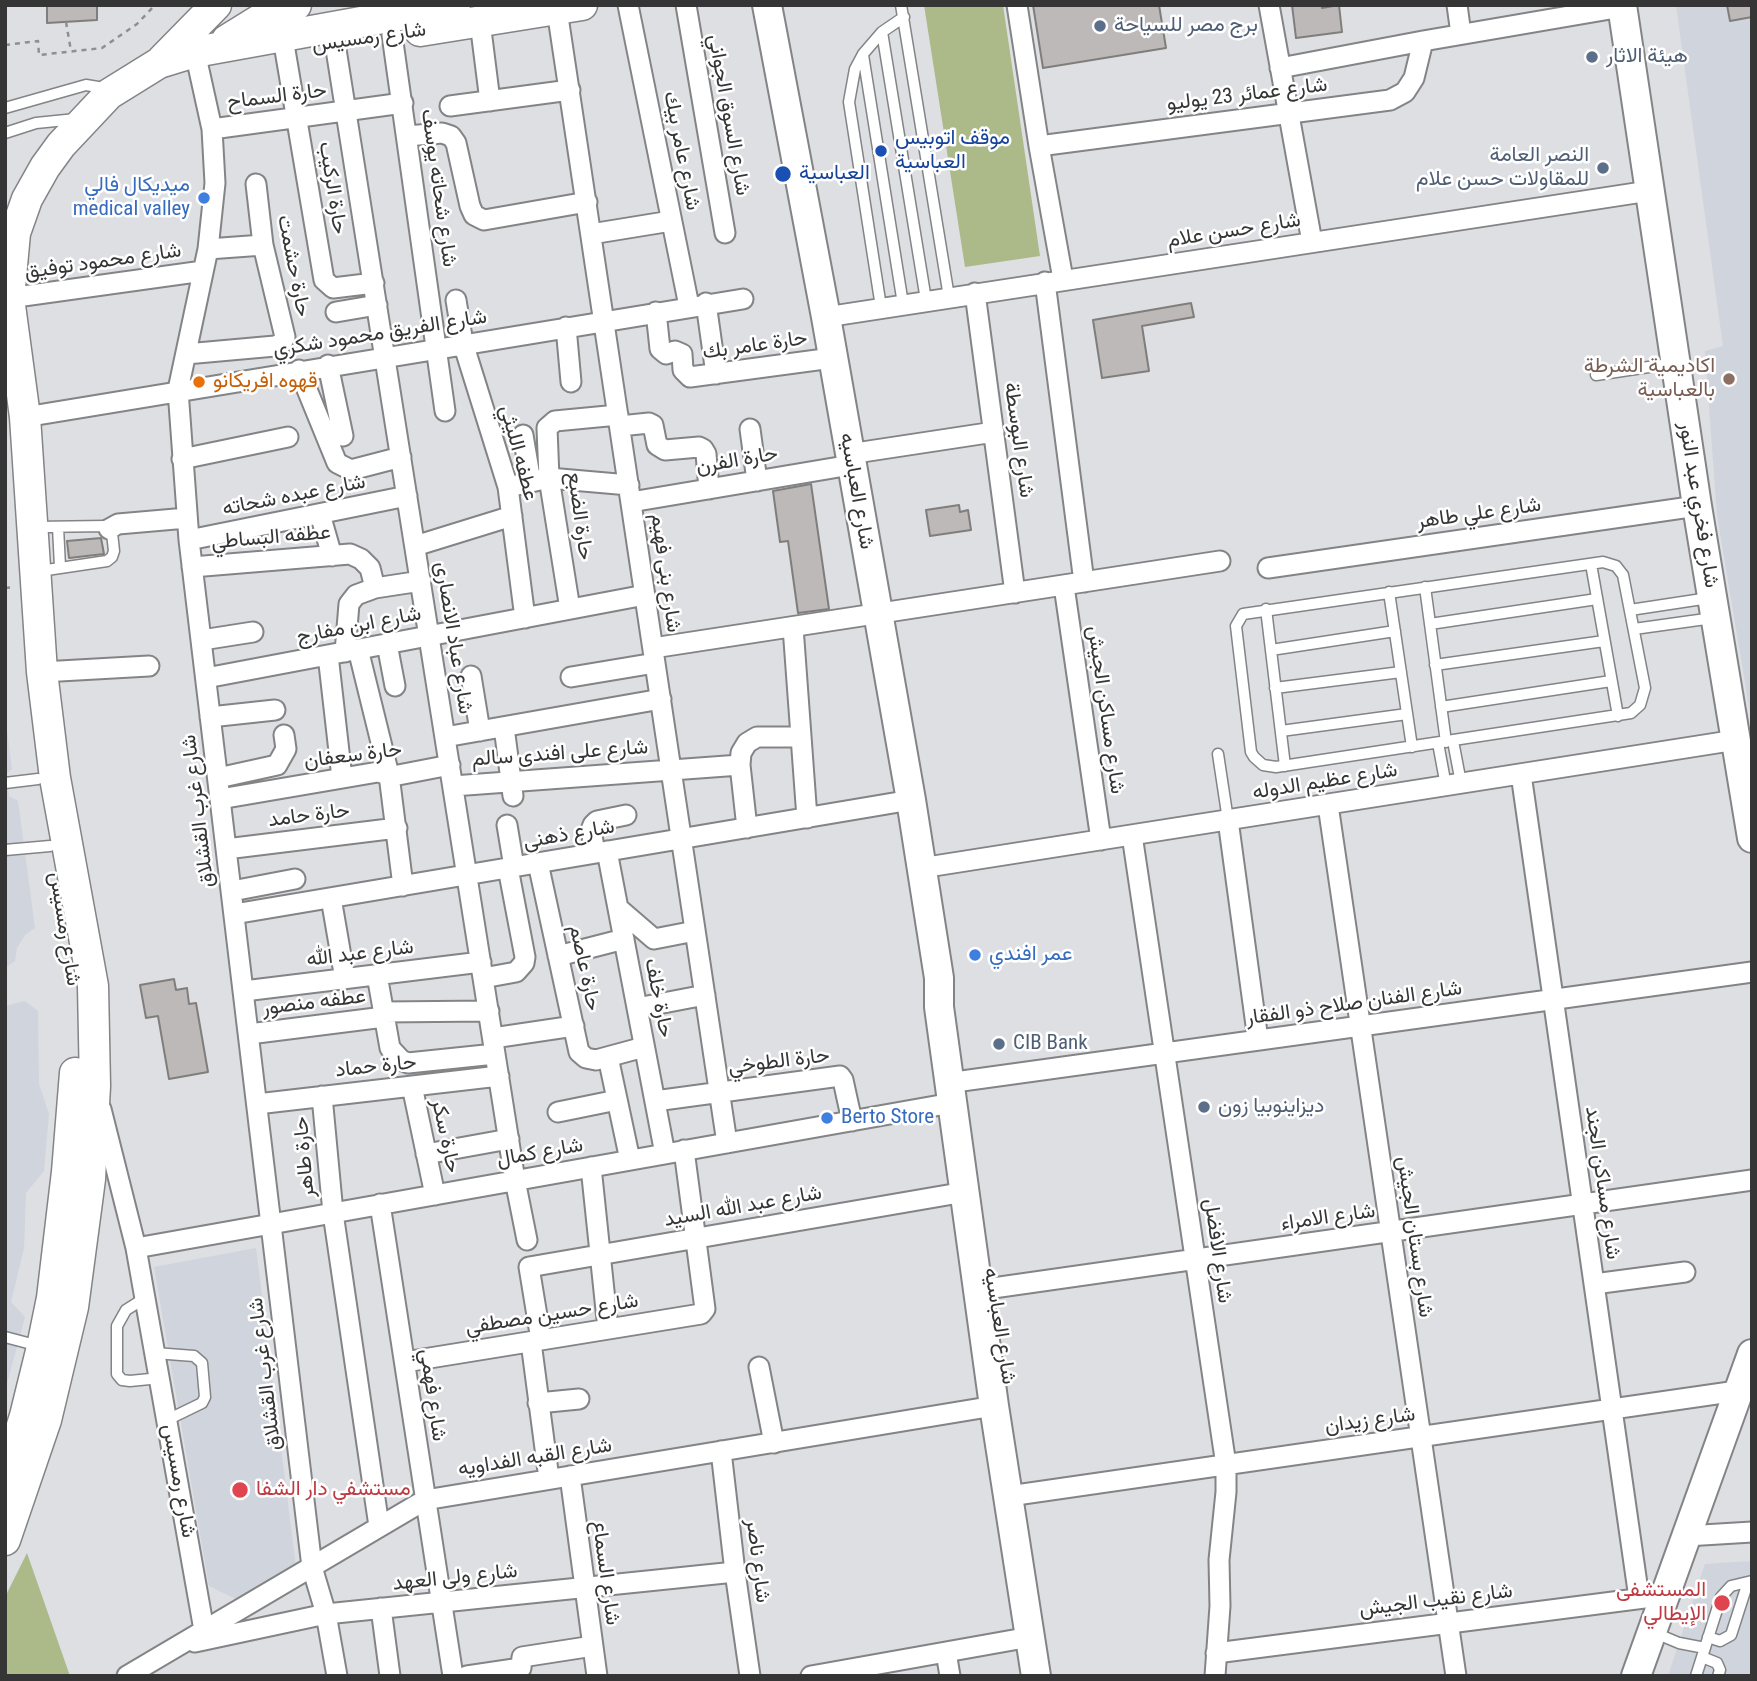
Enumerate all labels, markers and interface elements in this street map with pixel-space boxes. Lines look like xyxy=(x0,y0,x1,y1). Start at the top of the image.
place label: برج مصر للسياحة xyxy=(1114,13,1258,39)
street label: شارع رمسيس xyxy=(310,18,428,58)
marker: برج مصر للسياحة xyxy=(1092,18,1108,34)
street label: شارع السوق الجواني xyxy=(701,32,755,198)
place label: هيئة الاثار xyxy=(1606,44,1688,70)
marker: هيئة الاثار xyxy=(1584,49,1600,65)
street label: شارع عمائر 23 يوليو xyxy=(1165,73,1329,117)
street label: حارة السماح xyxy=(226,78,328,116)
street label: شارع عامر بيك xyxy=(657,89,705,213)
street label: شارع شحاته يوسف xyxy=(414,107,462,269)
place label: موقف اتوبيس العباسية xyxy=(895,126,1010,176)
street label: حارة الركيب xyxy=(312,140,352,236)
marker: موقف اتوبيس العباسية xyxy=(873,143,889,159)
place label: النصر العامة للمقاولات حسن علام xyxy=(1416,143,1589,193)
marker: النصر العامة للمقاولات حسن علام xyxy=(1595,160,1611,176)
place label: العباسية xyxy=(799,161,870,187)
marker: العباسية xyxy=(773,164,793,184)
place label: ميديكال فالي medical valley xyxy=(73,173,190,223)
marker: ميديكال فالي medical valley xyxy=(196,190,212,206)
street label: شارع حسن علام xyxy=(1165,208,1303,254)
street label: حارة حشمت xyxy=(271,213,315,319)
street label: شارع محمود توفيق xyxy=(23,239,183,285)
street label: شارع الفريق محمود شكري xyxy=(271,305,489,363)
street label: حارة عامر بك xyxy=(701,326,809,366)
place label: اكاديمية الشرطة بالعباسية xyxy=(1584,354,1715,404)
place label: قهوه افريكانو xyxy=(213,369,318,395)
marker: اكاديمية الشرطة بالعباسية xyxy=(1721,371,1737,387)
marker: قهوه افريكانو xyxy=(191,374,207,390)
street label: شارع البوسطة xyxy=(997,381,1039,499)
street label: عطفه الليثي xyxy=(493,403,543,503)
street label: شارع فخري عبد النور xyxy=(1672,420,1724,590)
street label: شارع العباسيه xyxy=(833,431,879,551)
street label: حارة الفرن xyxy=(694,441,780,481)
street label: شارع عبده شحاته xyxy=(220,470,368,522)
street label: حارة الضبع xyxy=(560,470,598,562)
street label: شارع علي طاهر xyxy=(1415,493,1543,535)
street label: شارع بنى فهيم xyxy=(644,512,686,634)
street label: عطفه البساطي xyxy=(210,520,332,556)
street label: شارع عباد الانصارى xyxy=(429,560,477,716)
street label: شارع ابن مفارج xyxy=(295,602,423,650)
street label: شارع مساكن الجيش xyxy=(1081,624,1129,796)
street label: شارع غرب القشلاق xyxy=(177,733,221,889)
street label: شارع على افندى سالم xyxy=(471,735,649,773)
street label: حارة سعفان xyxy=(303,737,403,775)
street label: شارع عظيم الدوله xyxy=(1251,758,1399,806)
street label: حارة حامد xyxy=(267,799,351,833)
street label: شارع ذهنى xyxy=(521,815,617,855)
street label: شارع رمسيس xyxy=(43,870,85,988)
street label: حارة عاصم xyxy=(563,923,605,1013)
street label: شارع عبد الله xyxy=(305,935,415,973)
place label: عمر افندي xyxy=(989,942,1072,968)
marker: عمر افندي xyxy=(967,947,983,963)
street label: حارة خلف xyxy=(638,956,678,1040)
street label: شارع الفنان صلاح ذو الفقار xyxy=(1244,976,1464,1032)
street label: عطفه منصور xyxy=(261,984,367,1022)
place label: CIB Bank xyxy=(1013,1031,1088,1057)
marker: CIB Bank xyxy=(991,1036,1007,1052)
street label: حارة الطوخي xyxy=(727,1043,831,1081)
street label: حارة حماد xyxy=(334,1050,418,1084)
place label: ديزاينوبيا زون xyxy=(1218,1094,1324,1120)
street label: حارة سكر xyxy=(425,1097,465,1175)
marker: ديزاينوبيا زون xyxy=(1196,1099,1212,1115)
place label: Berto Store xyxy=(841,1105,934,1131)
street label: شارع مساكن الجند xyxy=(1579,1105,1625,1261)
marker: Berto Store xyxy=(819,1110,835,1126)
street label: حارة طاهر xyxy=(289,1115,321,1199)
street label: شارع كمال xyxy=(495,1133,585,1173)
street label: شارع بستان الجيش xyxy=(1390,1155,1438,1319)
street label: شارع عبد الله السيد xyxy=(662,1181,824,1233)
street label: شارع الافضل xyxy=(1197,1197,1237,1305)
street label: شارع الامراء xyxy=(1279,1199,1377,1237)
street label: شارع العباسيه xyxy=(977,1266,1021,1386)
street label: شارع حسين مصطفي xyxy=(464,1289,640,1341)
street label: شارع غرب القشلاق xyxy=(244,1296,288,1452)
street label: شارع فهمي xyxy=(413,1347,451,1443)
street label: شارع زيدان xyxy=(1323,1402,1417,1440)
street label: شارع رمسيس xyxy=(156,1422,200,1540)
street label: شارع القبه الفداويه xyxy=(456,1433,614,1483)
place label: مستشفي دار الشفا xyxy=(256,1477,411,1503)
marker: مستشفي دار الشفا xyxy=(230,1480,250,1500)
street label: شارع ناصر xyxy=(739,1518,775,1604)
street label: شارع السماع xyxy=(585,1519,625,1627)
street label: شارع ولى العهد xyxy=(391,1559,519,1597)
place label: المستشفى الإيطالي xyxy=(1616,1578,1706,1628)
street label: شارع نقيب الجيش xyxy=(1358,1579,1514,1623)
marker: المستشفى الإيطالي xyxy=(1712,1593,1732,1613)

